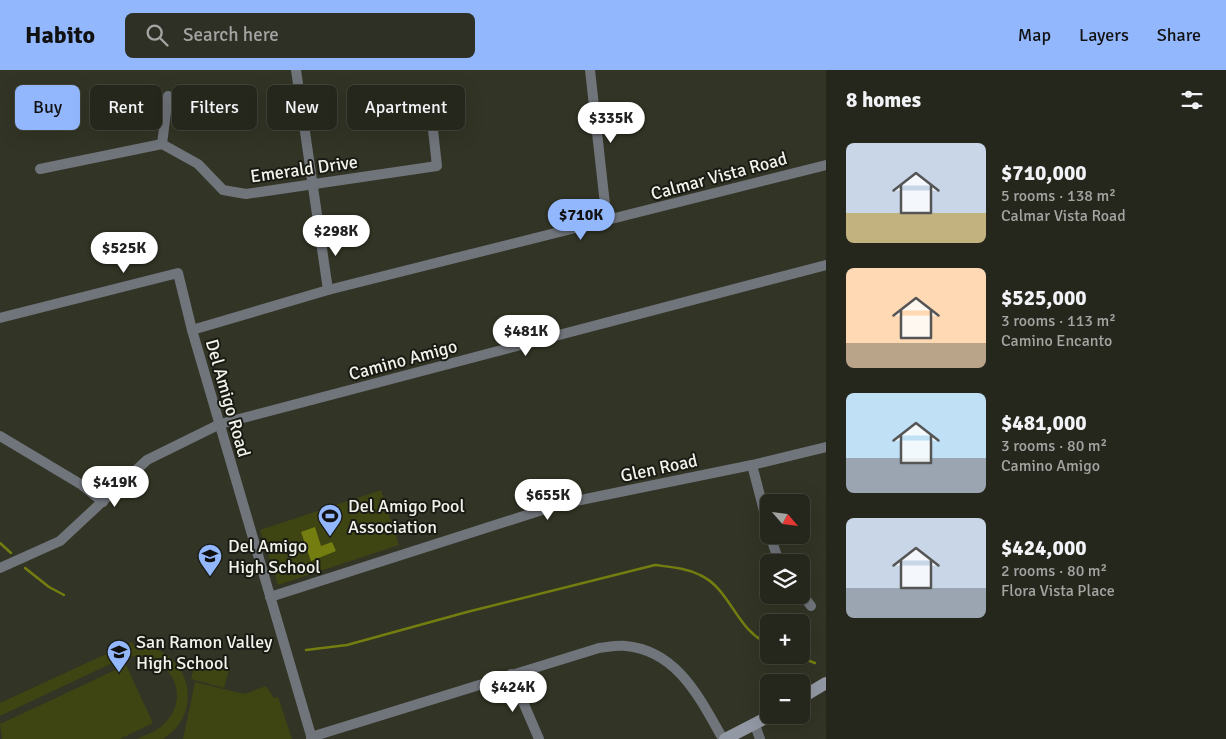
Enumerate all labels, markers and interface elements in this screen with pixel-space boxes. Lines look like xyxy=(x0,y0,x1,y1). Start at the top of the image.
search box xyxy=(125,13,475,58)
text: Habito xyxy=(25,20,95,50)
icon: search xyxy=(143,21,171,49)
text: Search here xyxy=(183,23,279,47)
text: Map xyxy=(1018,24,1051,46)
text: Layers xyxy=(1079,24,1129,46)
text: Share xyxy=(1157,24,1201,46)
chip: Buy xyxy=(15,85,80,130)
chip: Rent xyxy=(90,85,162,130)
chip: Filters xyxy=(172,85,257,130)
chip: New xyxy=(267,85,337,130)
chip: Apartment xyxy=(347,85,465,130)
icon: filters xyxy=(1178,86,1206,114)
text: 8 homes xyxy=(846,87,921,113)
pin: $335K xyxy=(576,102,646,144)
text: $335K xyxy=(589,108,633,128)
street label: Calmar Vista Road xyxy=(648,147,790,205)
street label: Emerald Drive xyxy=(249,151,359,187)
text: $710,000 xyxy=(1001,160,1087,186)
icon: home xyxy=(886,163,946,223)
text: 5 rooms · 138 m² xyxy=(1001,186,1116,206)
pin: $710K xyxy=(546,198,616,241)
text: $710K xyxy=(559,205,603,225)
text: Calmar Vista Road xyxy=(1001,206,1126,226)
pin: $298K xyxy=(301,214,371,257)
text: $298K xyxy=(314,221,358,241)
pin: $525K xyxy=(89,232,159,274)
text: $525K xyxy=(102,238,146,258)
text: $525,000 xyxy=(1001,285,1087,311)
icon: home xyxy=(886,288,946,348)
text: 3 rooms · 113 m² xyxy=(1001,311,1116,331)
pin: $481K xyxy=(491,314,561,357)
text: $481K xyxy=(504,321,548,341)
text: Camino Encanto xyxy=(1001,331,1112,351)
street label: Camino Amigo xyxy=(346,335,460,385)
street label: Del Amigo Road xyxy=(201,337,255,459)
text: $481,000 xyxy=(1001,410,1087,436)
icon: home xyxy=(886,413,946,473)
text: 3 rooms · 80 m² xyxy=(1001,436,1107,456)
street label: Glen Road xyxy=(619,449,699,487)
text: Camino Amigo xyxy=(1001,456,1100,476)
pin: $419K xyxy=(80,466,150,508)
text: $419K xyxy=(93,472,137,492)
pin: $655K xyxy=(513,478,583,521)
text: $655K xyxy=(526,485,570,505)
north arrow xyxy=(760,494,810,544)
map controls xyxy=(760,494,810,724)
place label: Del Amigo Pool Association xyxy=(348,495,465,538)
sports icon: Del Amigo Pool Association xyxy=(317,503,343,537)
place label: Del Amigo High School xyxy=(228,535,321,578)
text: $424,000 xyxy=(1001,535,1087,561)
icon: home xyxy=(886,538,946,598)
school or university icon: Del Amigo High School xyxy=(197,543,223,577)
button: layers xyxy=(760,554,810,604)
text: 2 rooms · 80 m² xyxy=(1001,561,1107,581)
text: Flora Vista Place xyxy=(1001,581,1115,601)
button: + xyxy=(760,614,810,664)
place label: San Ramon Valley High School xyxy=(136,631,273,674)
school or university icon: San Ramon Valley High School xyxy=(106,639,132,673)
pin: $424K xyxy=(478,670,548,713)
button: − xyxy=(760,674,810,724)
text: $424K xyxy=(491,677,535,697)

